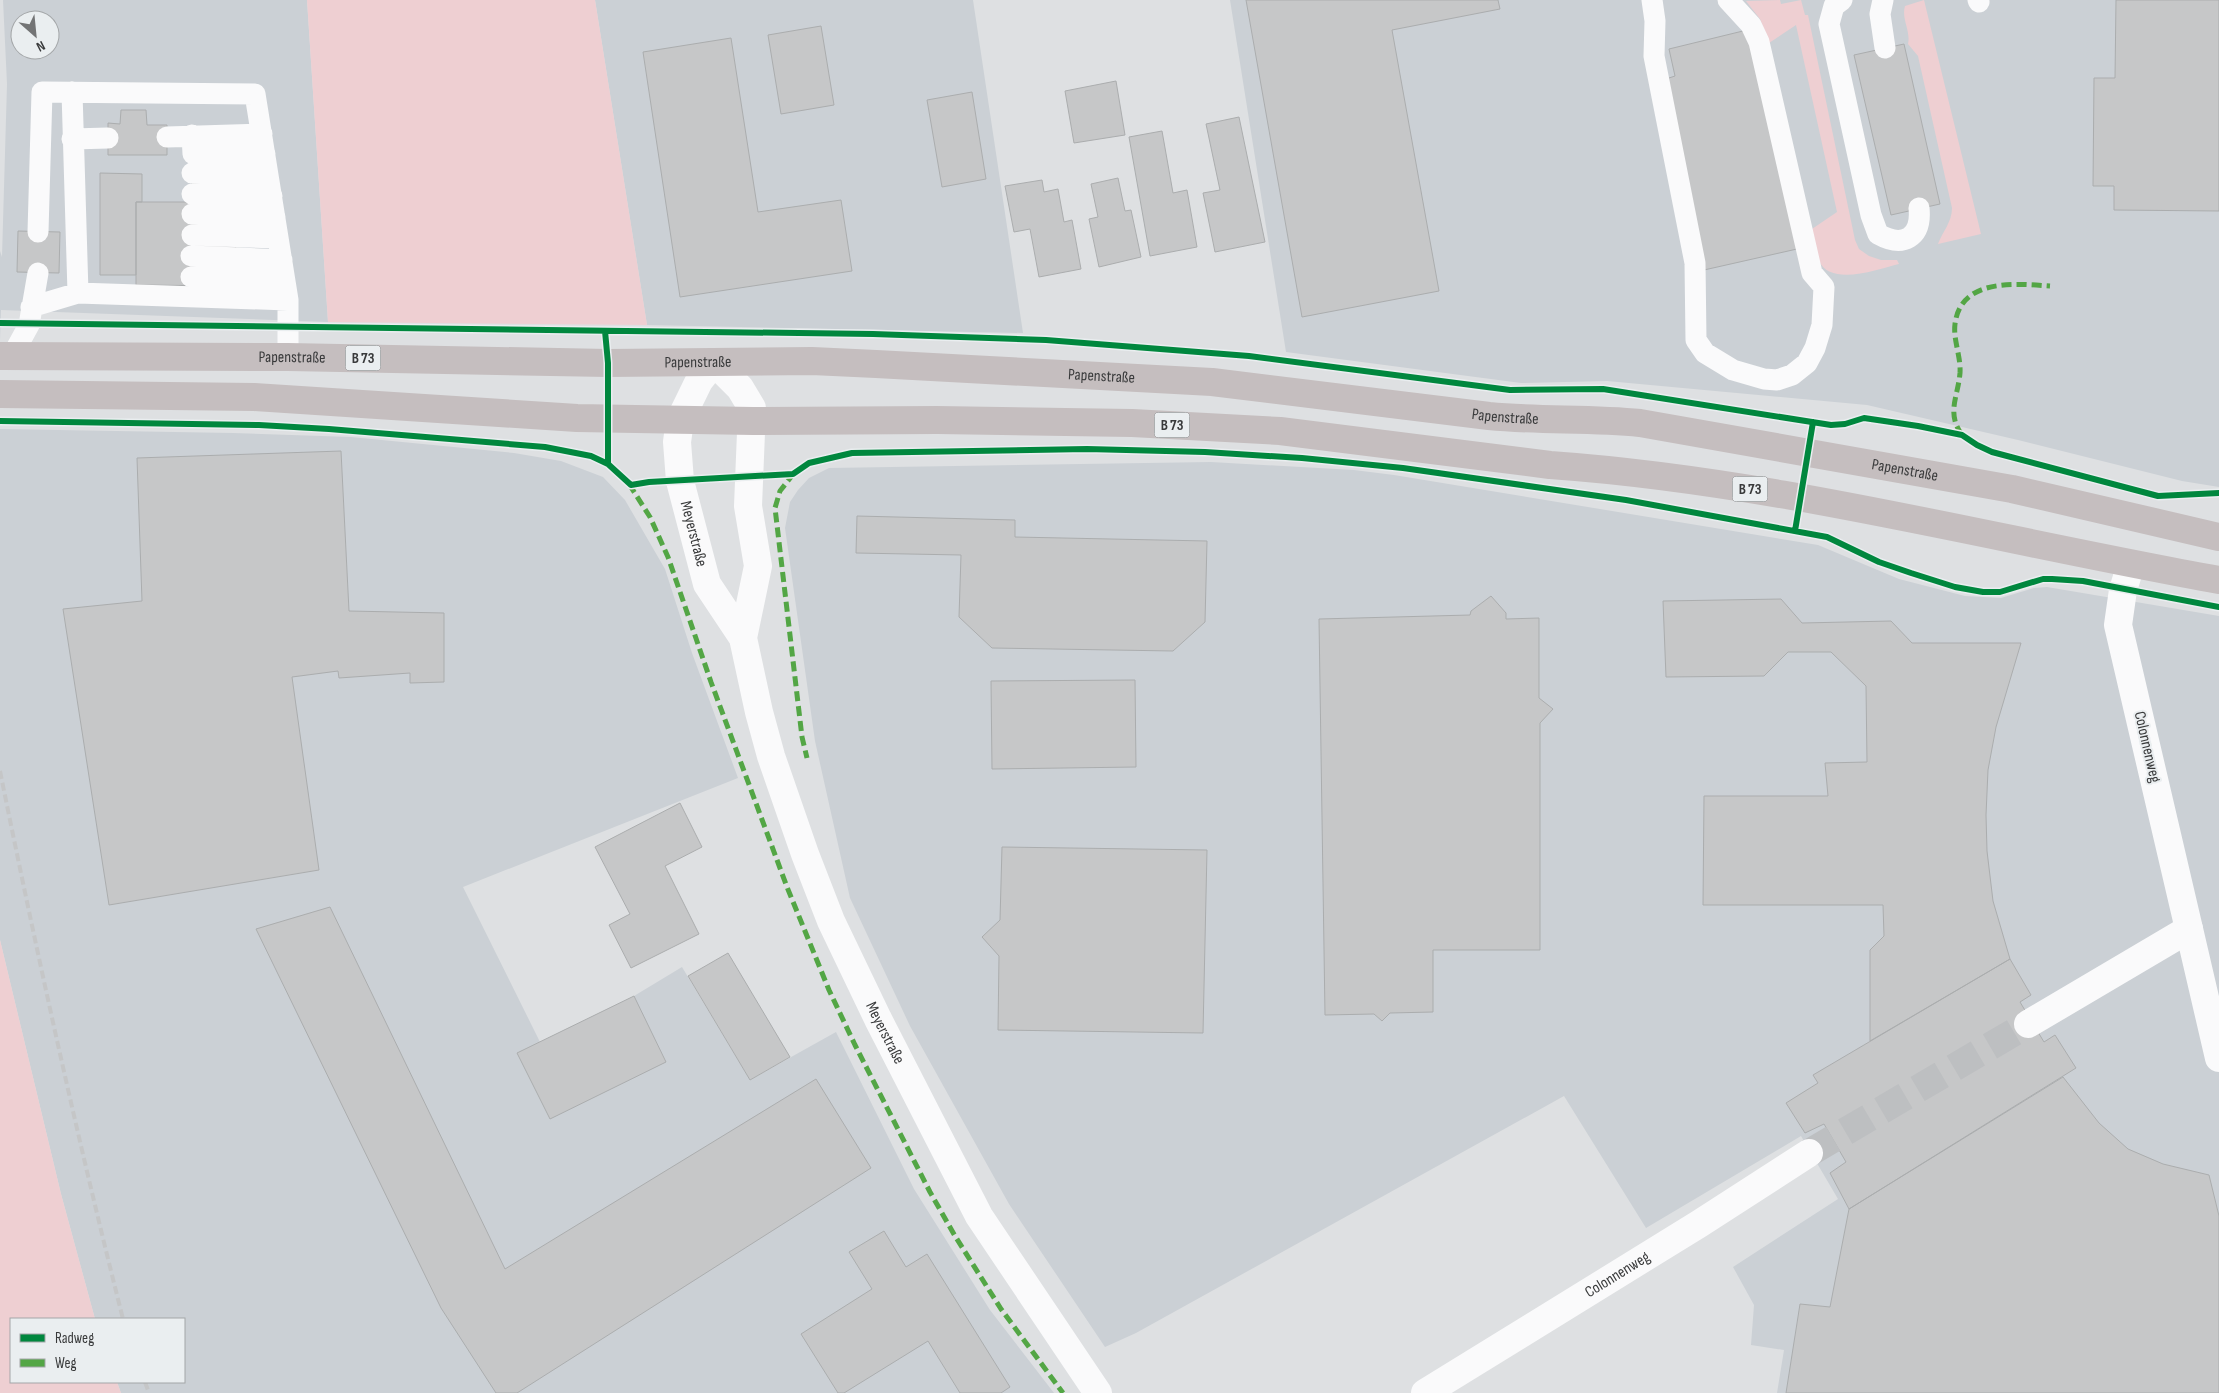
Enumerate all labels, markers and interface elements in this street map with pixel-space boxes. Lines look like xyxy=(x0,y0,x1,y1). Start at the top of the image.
north arrow xyxy=(10,10,60,60)
text: N xyxy=(33,37,48,55)
road number: B 73 xyxy=(346,346,380,370)
street label: Papenstraße xyxy=(258,347,326,367)
street label: Papenstraße xyxy=(664,352,732,372)
street label: Papenstraße xyxy=(1068,365,1135,387)
street label: Papenstraße xyxy=(1471,404,1539,428)
road number: B 73 xyxy=(1154,412,1190,438)
street label: Papenstraße xyxy=(1870,455,1940,485)
road number: B 73 xyxy=(1732,476,1768,502)
street label: Meyerstraße xyxy=(676,499,712,569)
street label: Colonnenweg xyxy=(2130,710,2164,784)
street label: Meyerstraße xyxy=(862,999,909,1067)
street label: Colonnenweg xyxy=(1581,1247,1653,1302)
legend xyxy=(10,1318,185,1383)
text: Radweg xyxy=(55,1329,94,1348)
text: Weg xyxy=(55,1354,77,1373)

